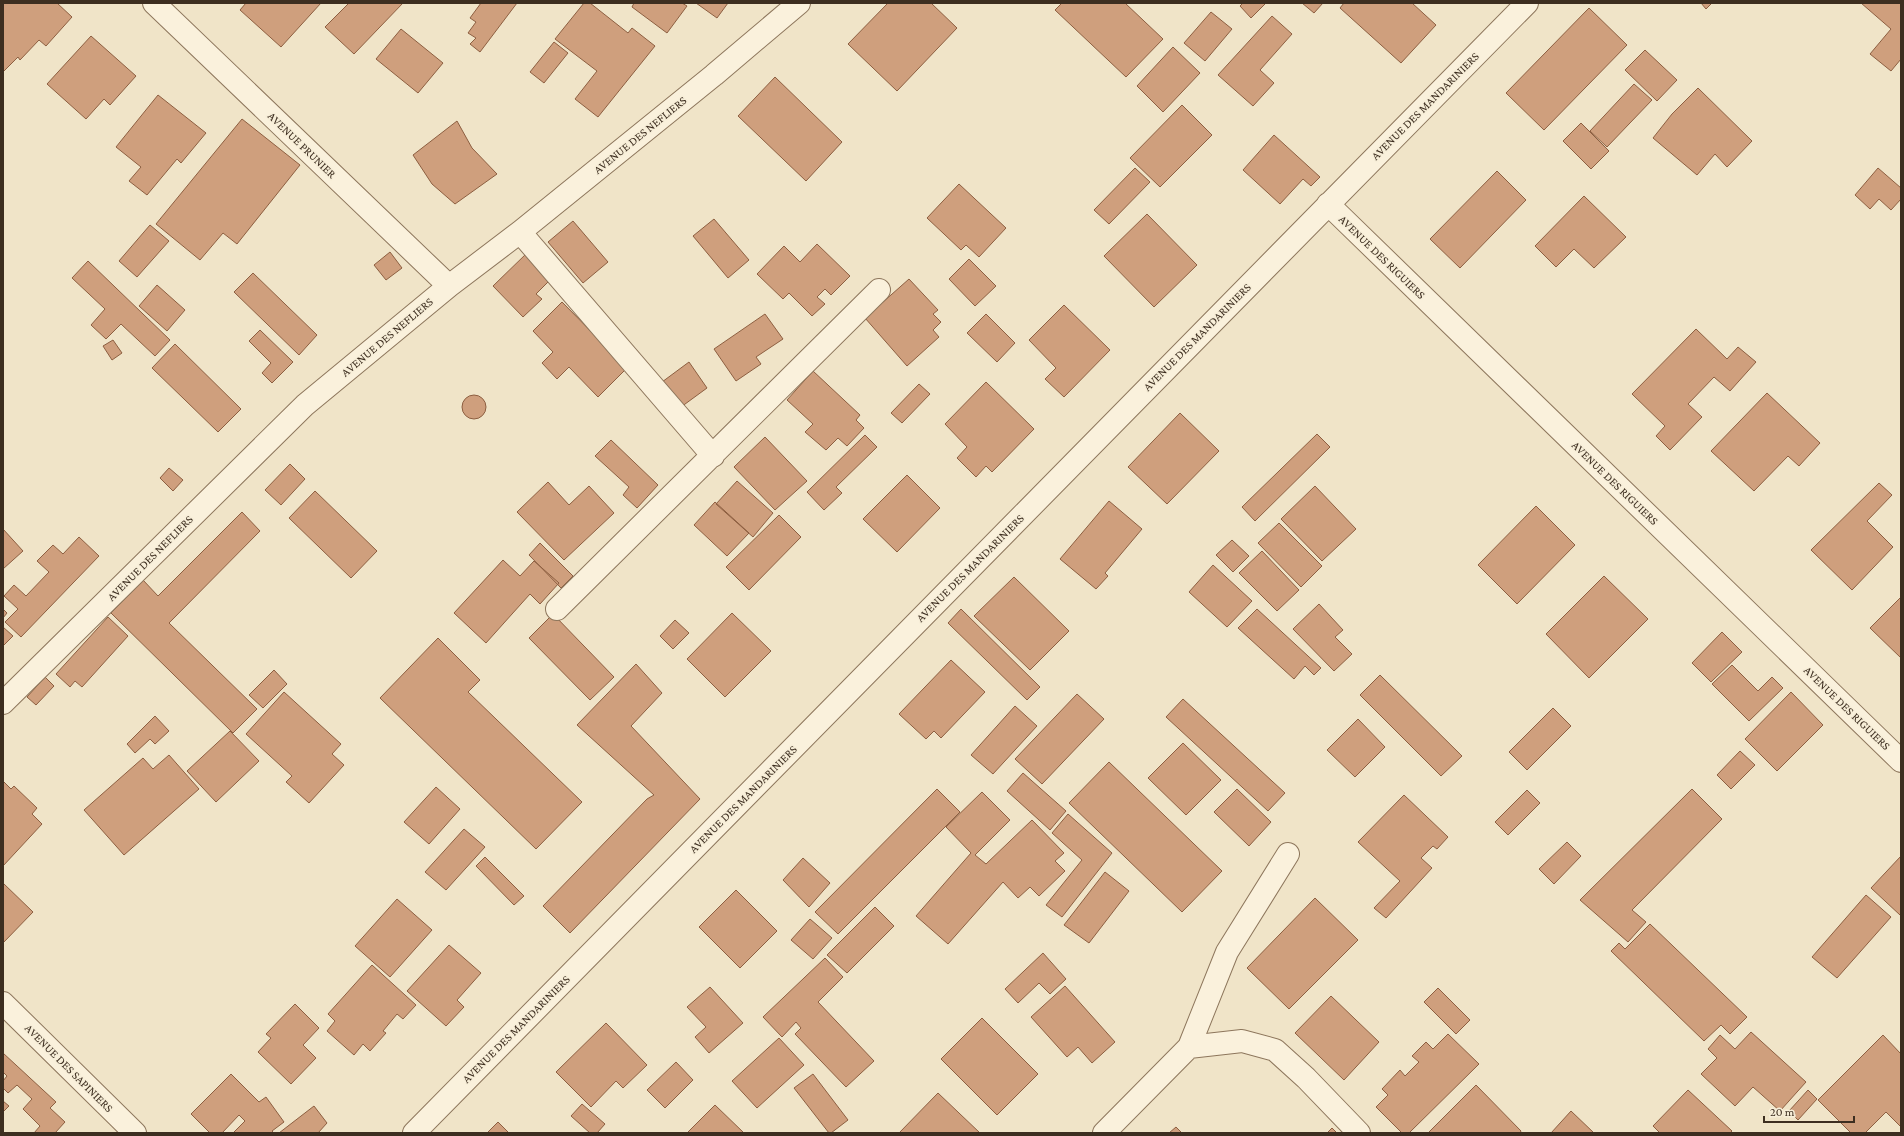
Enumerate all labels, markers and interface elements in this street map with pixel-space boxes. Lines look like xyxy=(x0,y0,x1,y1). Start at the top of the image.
street label: AVENUE DES MANDARINIERS xyxy=(1368,49,1482,163)
street label: AVENUE DES NEFLIERS xyxy=(591,93,690,177)
street label: AVENUE PRUNIER xyxy=(265,109,339,181)
street label: AVENUE DES RIGUIERS xyxy=(1336,212,1428,302)
street label: AVENUE DES MANDARINIERS xyxy=(1140,280,1254,394)
street label: AVENUE DES NEFLIERS xyxy=(338,294,436,379)
street label: AVENUE DES RIGUIERS xyxy=(1569,438,1661,528)
street label: AVENUE DES MANDARINIERS xyxy=(913,511,1027,625)
street label: AVENUE DES NEFLIERS xyxy=(104,512,196,604)
street label: AVENUE DES RIGUIERS xyxy=(1801,663,1893,753)
street label: AVENUE DES MANDARINIERS xyxy=(686,742,800,856)
street label: AVENUE DES MANDARINIERS xyxy=(459,972,573,1086)
street label: AVENUE DES SAPINIERS xyxy=(22,1021,116,1115)
scale bar xyxy=(1764,1098,1854,1124)
text: 20 m xyxy=(1770,1105,1795,1119)

